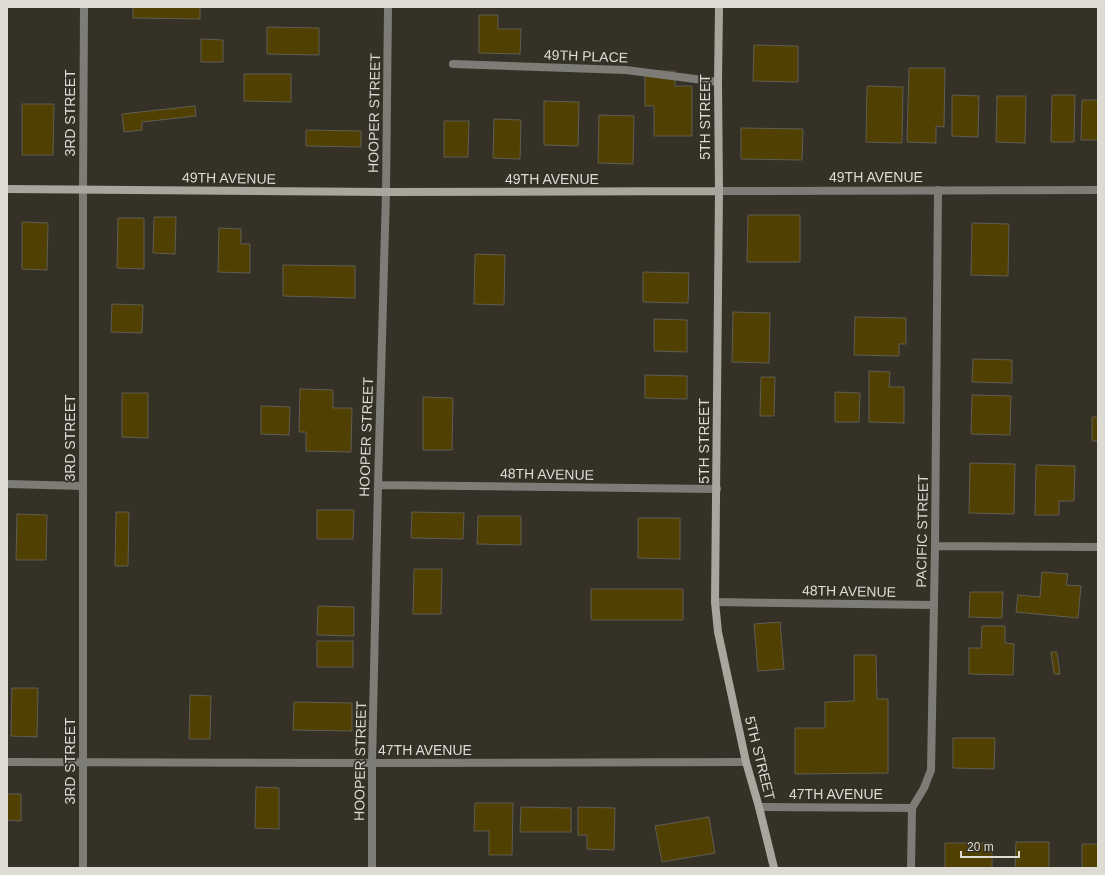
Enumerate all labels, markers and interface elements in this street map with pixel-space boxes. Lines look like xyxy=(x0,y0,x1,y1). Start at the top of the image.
street label: 49TH PLACE xyxy=(544,47,628,65)
street label: HOOPER STREET xyxy=(365,53,383,173)
street label: 3RD STREET xyxy=(62,69,78,157)
street label: 5TH STREET xyxy=(697,74,713,160)
street label: 49TH AVENUE xyxy=(182,169,276,187)
street label: 49TH AVENUE xyxy=(829,169,923,185)
street label: 49TH AVENUE xyxy=(505,171,599,187)
street label: HOOPER STREET xyxy=(356,376,376,497)
street label: 3RD STREET xyxy=(62,394,78,482)
street label: 5TH STREET xyxy=(696,398,712,484)
street label: 48TH AVENUE xyxy=(500,465,594,483)
street label: PACIFIC STREET xyxy=(913,474,931,588)
street label: 48TH AVENUE xyxy=(802,582,896,600)
street label: HOOPER STREET xyxy=(351,701,369,821)
street label: 5TH STREET xyxy=(742,715,778,802)
street label: 3RD STREET xyxy=(62,717,78,805)
street label: 47TH AVENUE xyxy=(378,742,472,758)
street label: 47TH AVENUE xyxy=(789,786,883,802)
scale bar xyxy=(961,833,1019,859)
text: 20 m xyxy=(967,840,994,854)

